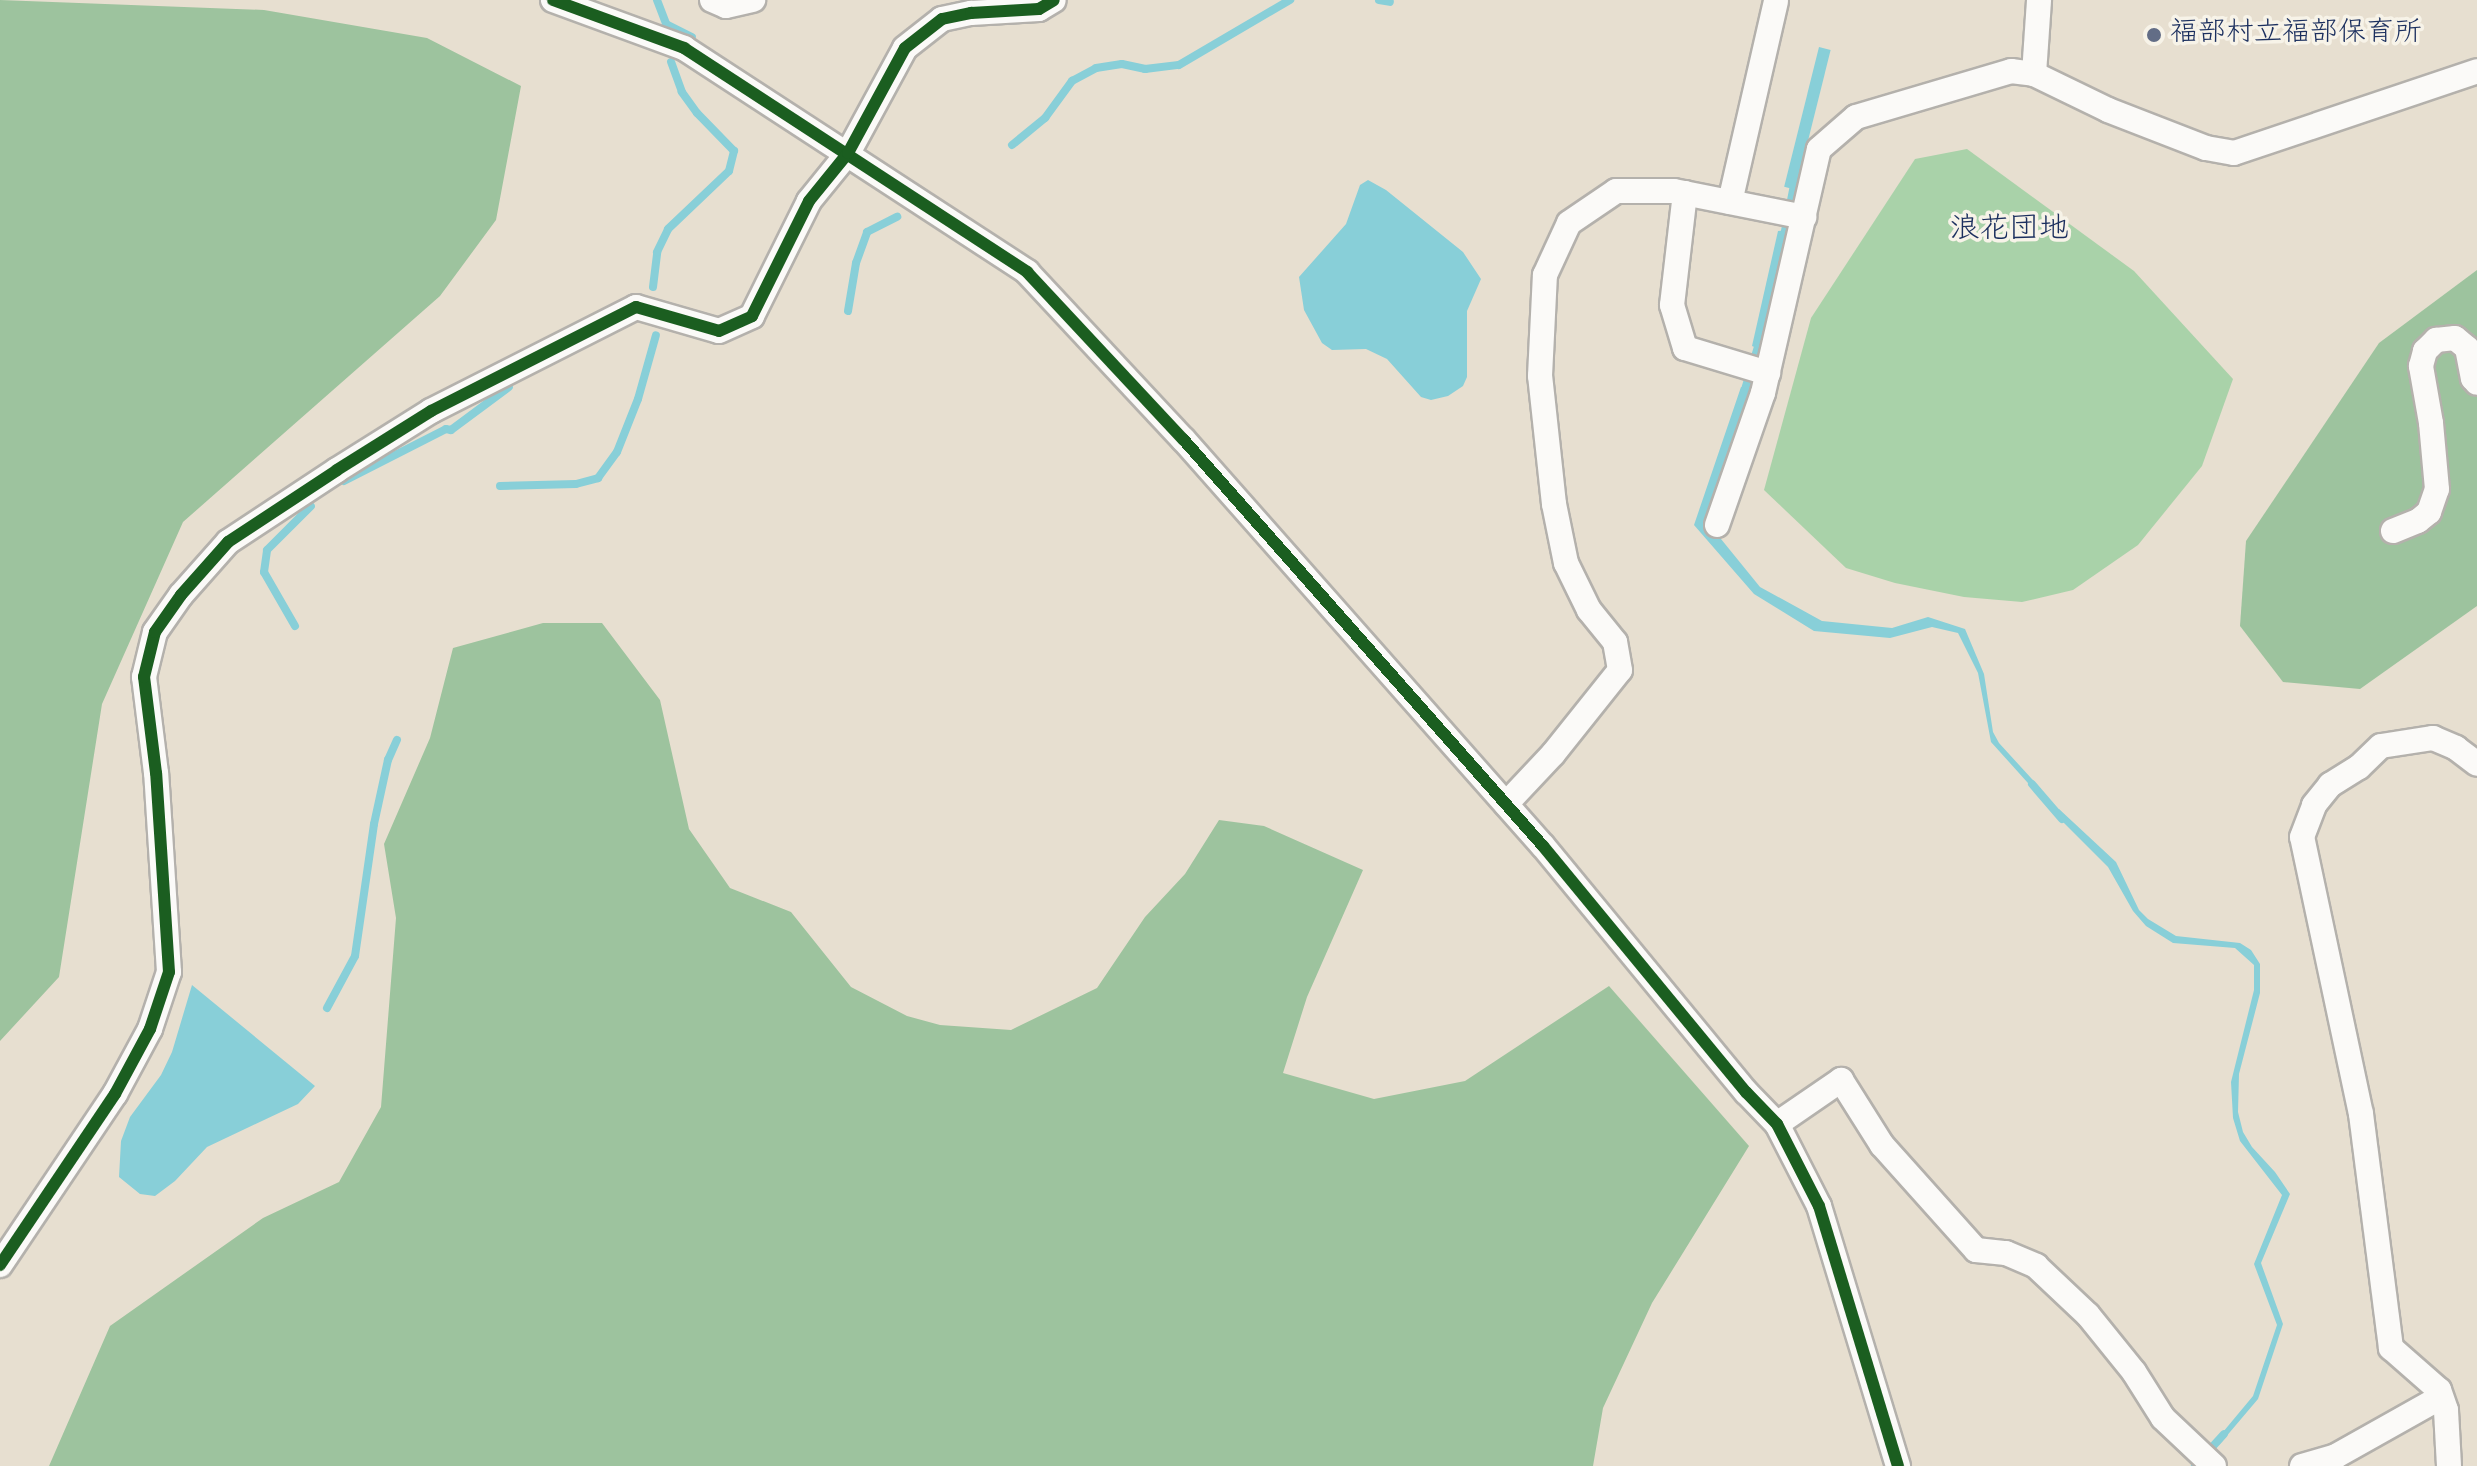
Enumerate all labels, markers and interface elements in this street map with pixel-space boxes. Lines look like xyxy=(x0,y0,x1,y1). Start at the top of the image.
place label: 福部村立福部保育所 xyxy=(2170,18,2422,52)
marker: 福部村立福部保育所 xyxy=(2145,26,2163,44)
district label: 浪花団地 xyxy=(1949,214,2069,250)

